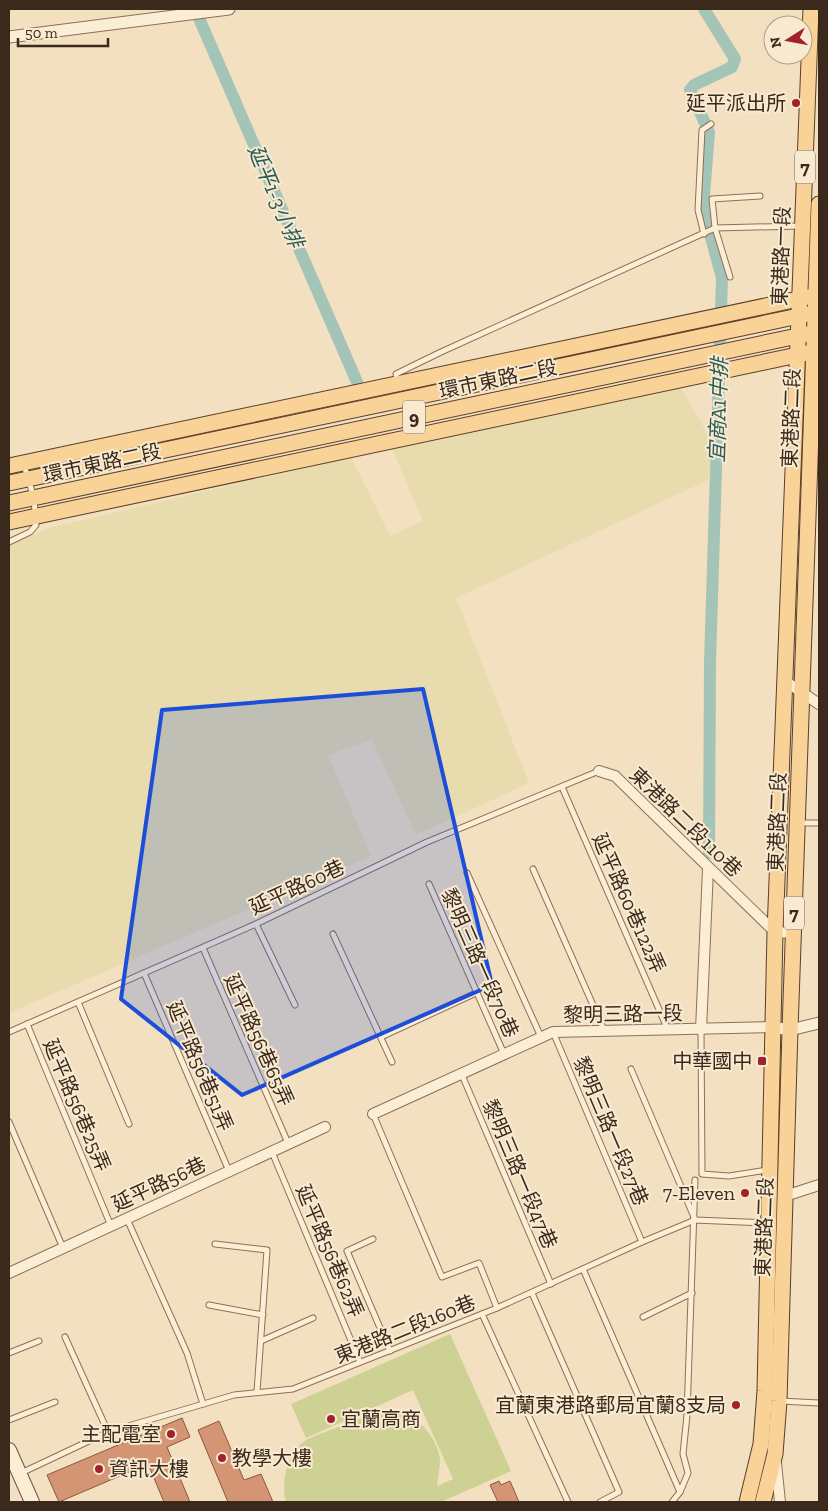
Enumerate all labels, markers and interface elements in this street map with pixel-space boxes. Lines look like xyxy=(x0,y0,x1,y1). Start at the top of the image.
scale bar xyxy=(18,15,108,47)
north arrow xyxy=(763,15,813,65)
text: 50 m xyxy=(25,24,58,42)
text: N xyxy=(766,35,785,49)
place label: 延平派出所 xyxy=(686,91,786,115)
marker: 延平派出所 xyxy=(790,97,802,109)
water label: 延平1-3小排 xyxy=(243,141,310,254)
road number: 7 xyxy=(795,150,815,183)
street label: 東港路一段 xyxy=(767,206,795,306)
water label: 宜商A1中排 xyxy=(704,354,732,463)
street label: 環市東路二段 xyxy=(437,355,559,403)
street label: 東港路二段 xyxy=(777,368,805,468)
road number: 9 xyxy=(403,401,425,434)
street label: 環市東路二段 xyxy=(41,439,163,487)
street label: 東港路二段110巷 xyxy=(625,762,747,882)
street label: 東港路二段 xyxy=(763,772,791,872)
street label: 延平路60巷122弄 xyxy=(587,829,671,977)
street label: 延平路60巷 xyxy=(246,855,348,919)
street label: 黎明三路一段70巷 xyxy=(436,885,524,1041)
road number: 7 xyxy=(784,896,804,930)
street label: 延平路56巷65弄 xyxy=(219,970,299,1110)
street label: 延平路56巷51弄 xyxy=(162,997,238,1135)
street label: 黎明三路一段 xyxy=(563,1001,683,1027)
street label: 延平路56巷25弄 xyxy=(38,1035,116,1175)
place label: 中華國中 xyxy=(672,1049,752,1073)
street label: 黎明三路一段27巷 xyxy=(569,1053,653,1209)
marker: 中華國中 xyxy=(756,1055,768,1067)
street label: 黎明三路一段47巷 xyxy=(478,1096,562,1252)
street label: 延平路56巷 xyxy=(108,1152,210,1216)
street label: 東港路二段 xyxy=(750,1177,778,1277)
street label: 延平路56巷62弄 xyxy=(291,1181,369,1321)
place label: 7-Eleven xyxy=(663,1181,736,1205)
marker: 7-Eleven xyxy=(739,1187,751,1199)
street label: 東港路二段160巷 xyxy=(331,1290,479,1368)
place label: 宜蘭東港路郵局宜蘭8支局 xyxy=(495,1393,726,1417)
marker: 宜蘭東港路郵局宜蘭8支局 xyxy=(730,1399,742,1411)
place label: 宜蘭高商 xyxy=(341,1407,421,1431)
marker: 宜蘭高商 xyxy=(325,1413,337,1425)
place label: 主配電室 xyxy=(81,1422,161,1446)
marker: 主配電室 xyxy=(165,1428,177,1440)
place label: 教學大樓 xyxy=(232,1446,312,1470)
marker: 教學大樓 xyxy=(216,1452,228,1464)
place label: 資訊大樓 xyxy=(109,1457,189,1481)
marker: 資訊大樓 xyxy=(93,1463,105,1475)

